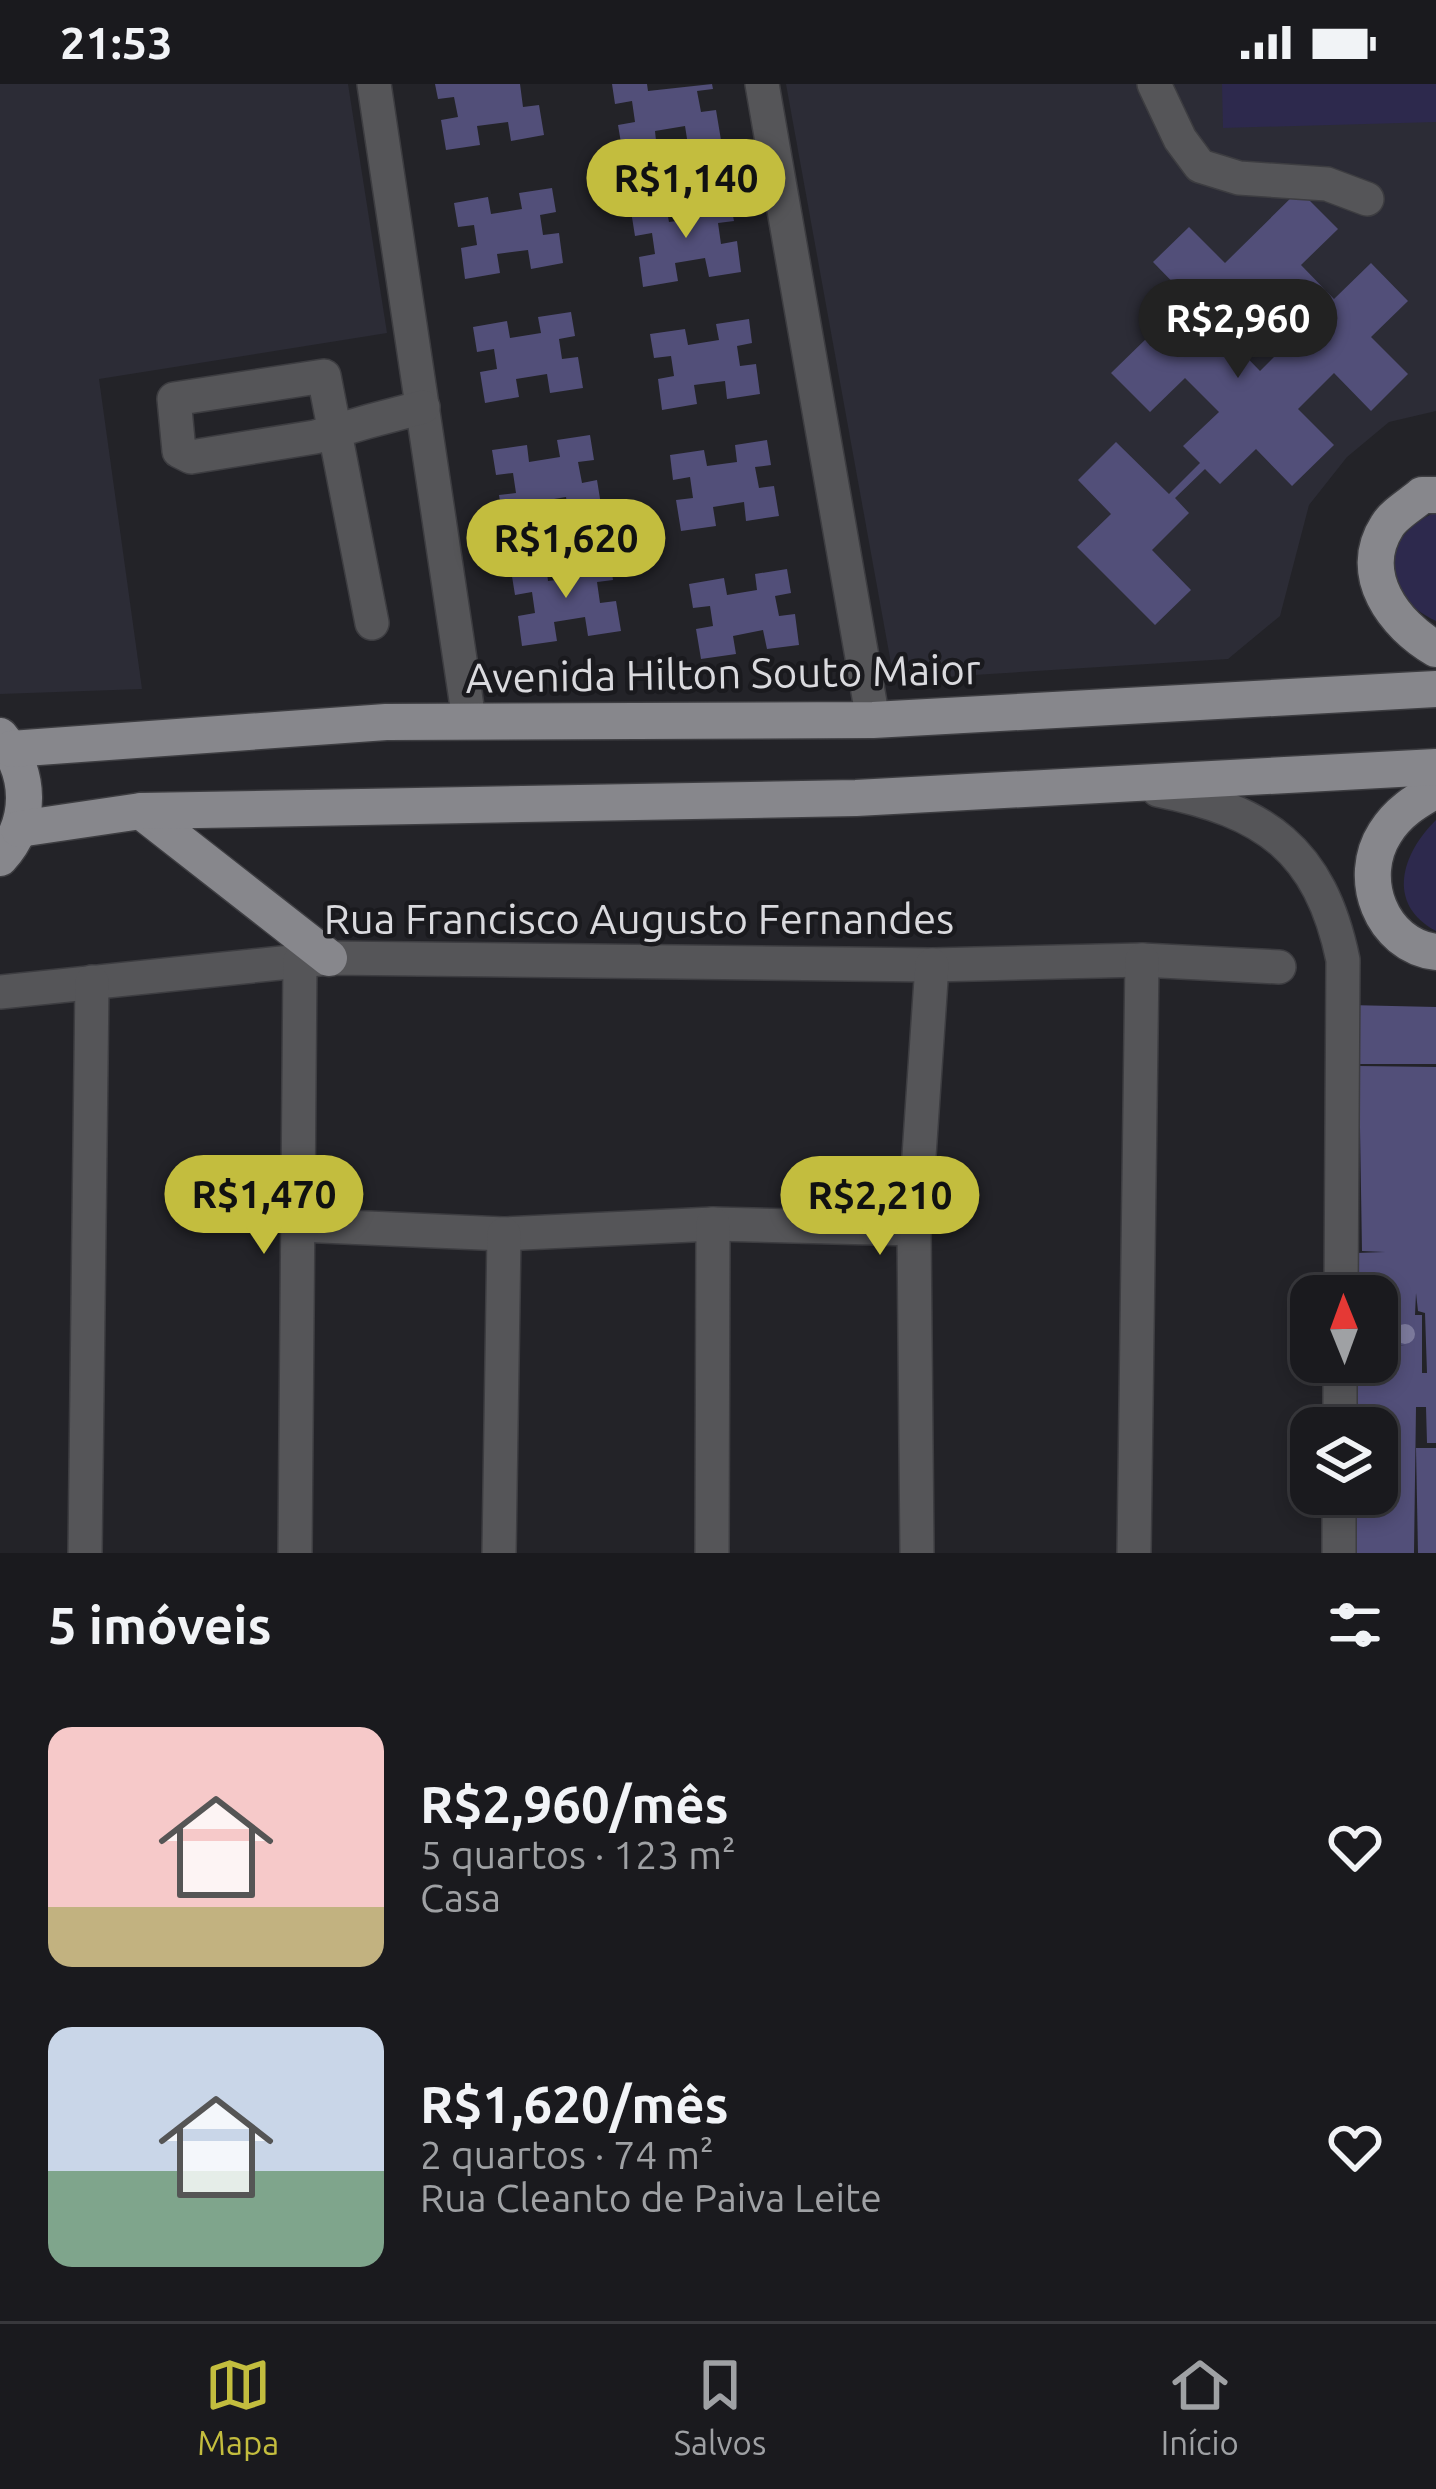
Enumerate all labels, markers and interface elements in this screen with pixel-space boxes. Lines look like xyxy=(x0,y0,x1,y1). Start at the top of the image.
text: 21:53 xyxy=(60,17,173,68)
pin: R$1,140 xyxy=(575,139,797,241)
text: R$1,140 xyxy=(613,156,759,199)
pin: R$2,960 xyxy=(1127,279,1349,381)
text: R$2,960 xyxy=(1165,296,1311,339)
pin: R$1,620 xyxy=(455,499,677,601)
text: R$1,620 xyxy=(493,516,639,559)
street label: Avenida Hilton Souto Maior xyxy=(465,645,981,701)
street label: Rua Francisco Augusto Fernandes xyxy=(324,895,954,942)
pin: R$1,470 xyxy=(153,1155,375,1257)
pin: R$2,210 xyxy=(769,1156,991,1258)
text: R$1,470 xyxy=(191,1172,337,1215)
text: R$2,210 xyxy=(807,1173,953,1216)
north arrow xyxy=(1290,1275,1398,1383)
map controls xyxy=(1290,1275,1398,1515)
button: layers xyxy=(1290,1407,1398,1515)
icon: filters xyxy=(1322,1592,1388,1658)
text: 5 imóveis xyxy=(48,1596,271,1654)
icon: home xyxy=(144,1775,288,1919)
text: R$2,960/mês xyxy=(420,1775,729,1833)
icon: heart xyxy=(1322,1814,1388,1880)
text: 5 quartos · 123 m² xyxy=(420,1833,736,1876)
text: Casa xyxy=(420,1876,501,1919)
icon: home xyxy=(144,2075,288,2219)
text: R$1,620/mês xyxy=(420,2075,729,2133)
icon: heart xyxy=(1322,2114,1388,2180)
text: 2 quartos · 74 m² xyxy=(420,2133,714,2176)
text: Rua Cleanto de Paiva Leite xyxy=(420,2176,882,2219)
tab: Mapa xyxy=(197,2352,279,2461)
tab: Salvos xyxy=(674,2352,766,2461)
tab: Início xyxy=(1161,2352,1239,2461)

